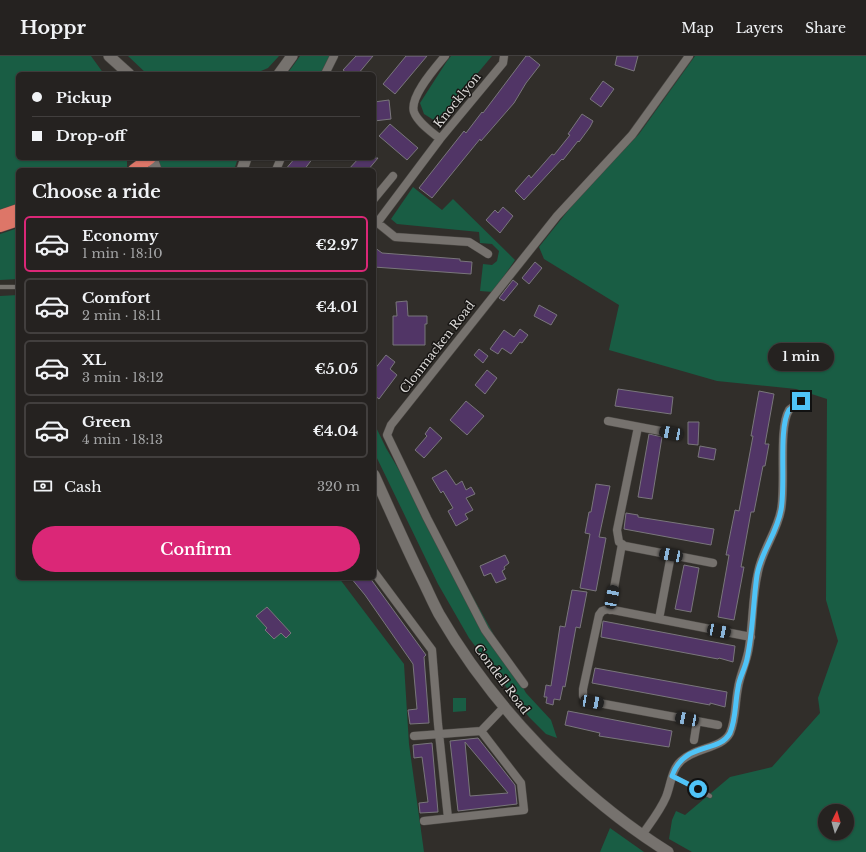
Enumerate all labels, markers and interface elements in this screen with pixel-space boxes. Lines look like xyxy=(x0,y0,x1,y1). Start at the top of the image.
text: Hoppr xyxy=(20,16,86,39)
text: Map xyxy=(681,19,714,37)
text: Layers xyxy=(736,19,783,37)
text: Share xyxy=(805,19,846,37)
street label: Knocklyon xyxy=(430,69,484,131)
text: Pickup xyxy=(56,88,112,107)
text: Drop-off xyxy=(56,126,126,145)
text: Choose a ride xyxy=(32,181,161,203)
icon: car xyxy=(34,226,70,262)
text: Economy xyxy=(82,226,159,245)
text: €2.97 xyxy=(316,235,358,254)
text: 1 min · 18:10 xyxy=(82,245,163,262)
icon: car xyxy=(34,288,70,324)
text: Comfort xyxy=(82,288,150,307)
text: €4.01 xyxy=(316,297,358,316)
street label: Clonmacken Road xyxy=(396,298,478,396)
text: 2 min · 18:11 xyxy=(82,307,161,324)
callout: 1 min xyxy=(768,343,834,371)
text: 1 min xyxy=(782,348,820,365)
icon: car xyxy=(34,350,70,386)
text: XL xyxy=(82,350,106,369)
text: €5.05 xyxy=(314,359,358,378)
text: 3 min · 18:12 xyxy=(82,369,163,386)
route end xyxy=(792,392,810,410)
icon: car xyxy=(34,412,70,448)
text: Green xyxy=(82,412,131,431)
text: €4.04 xyxy=(313,421,358,440)
car xyxy=(658,425,684,441)
text: 4 min · 18:13 xyxy=(82,431,163,448)
icon: cash xyxy=(32,475,54,497)
text: Cash xyxy=(64,477,101,496)
text: 320 m xyxy=(317,478,360,495)
button: Confirm xyxy=(32,526,360,572)
car xyxy=(658,547,684,563)
car xyxy=(604,584,620,610)
car xyxy=(706,623,732,639)
street label: Condell Road xyxy=(471,641,533,717)
car xyxy=(579,694,605,710)
car xyxy=(674,711,700,727)
route start xyxy=(689,780,707,798)
north arrow xyxy=(818,804,854,840)
map controls xyxy=(818,804,854,840)

